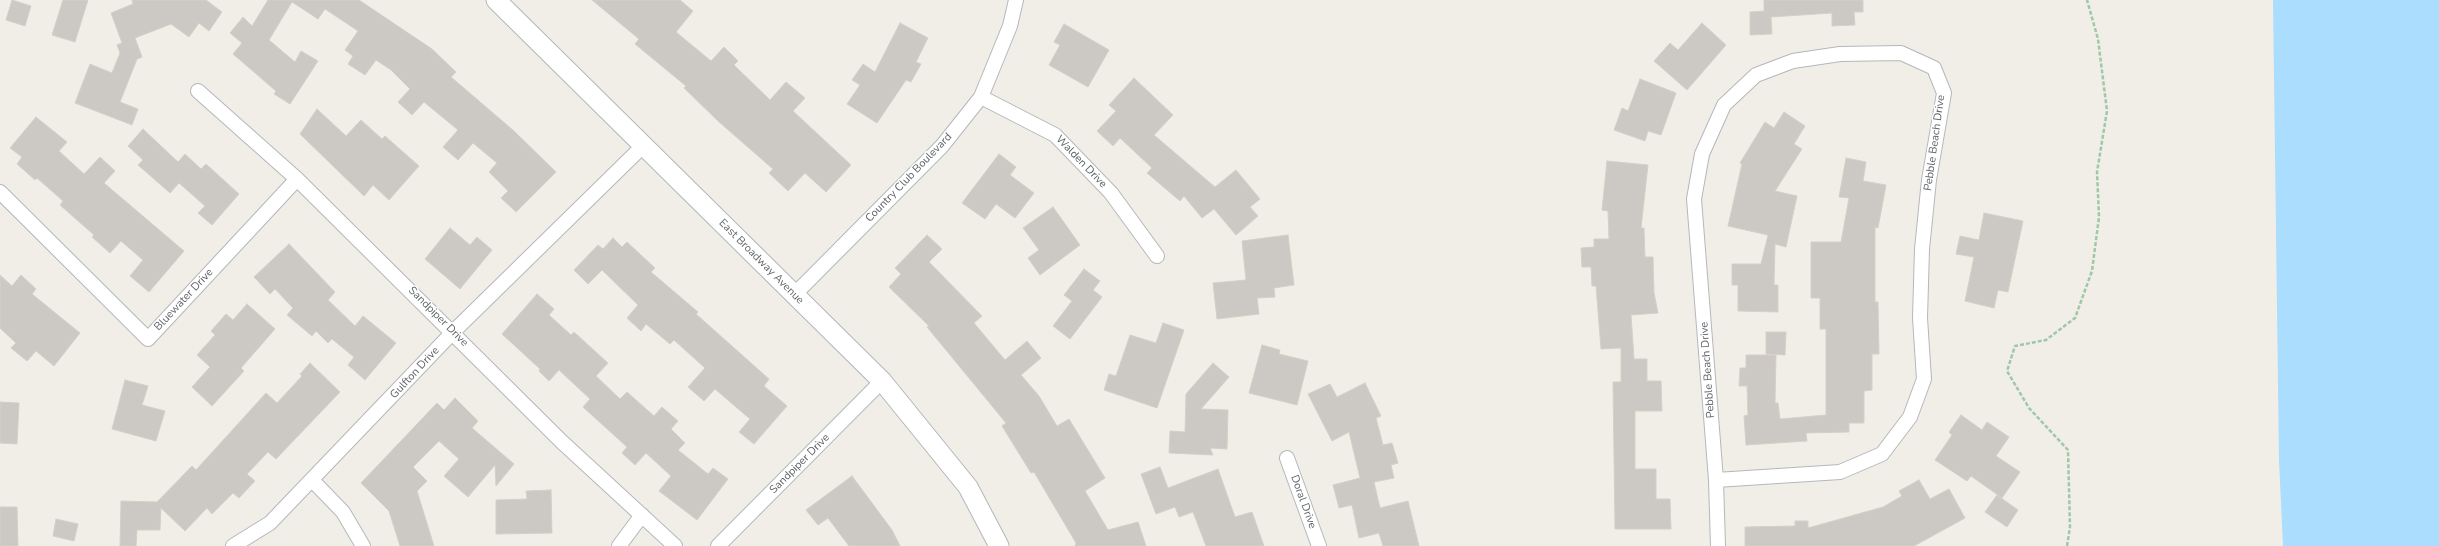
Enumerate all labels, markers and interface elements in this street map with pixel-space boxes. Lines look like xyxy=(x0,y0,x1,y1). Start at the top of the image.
street label: Pebble Beach Drive xyxy=(1922,94,1948,192)
street label: Country Club Boulevard xyxy=(863,131,955,225)
street label: Walden Drive xyxy=(1053,133,1109,191)
street label: East Broadway Avenue xyxy=(716,217,806,307)
street label: Bluewater Drive xyxy=(152,266,216,334)
street label: Sandpiper Drive xyxy=(405,284,471,350)
street label: Pebble Beach Drive xyxy=(1698,321,1718,419)
street label: Gulfton Drive xyxy=(388,344,442,402)
street label: Sandpiper Drive xyxy=(767,431,833,497)
street label: Doral Drive xyxy=(1287,473,1319,531)

